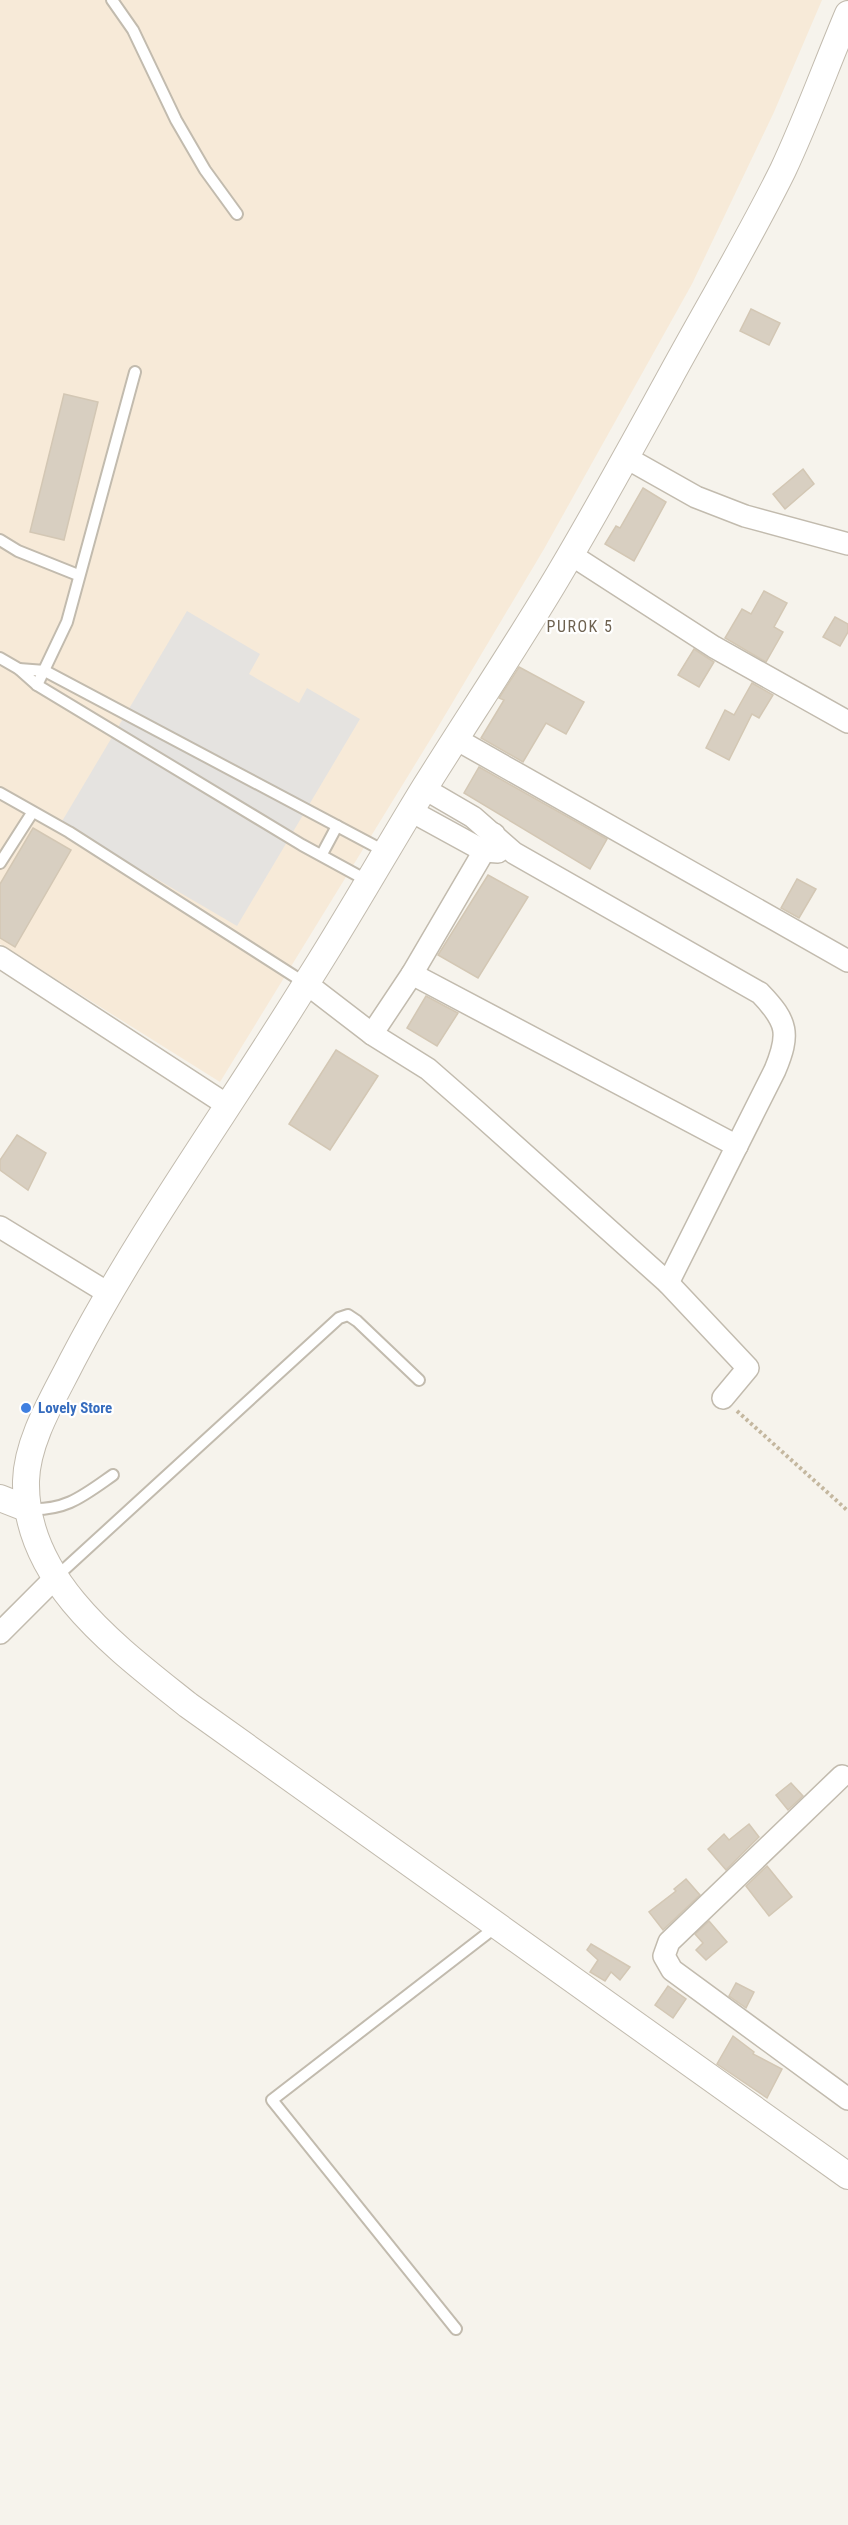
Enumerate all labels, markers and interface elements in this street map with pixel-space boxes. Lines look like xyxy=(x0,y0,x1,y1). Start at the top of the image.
district label: PUROK 5 xyxy=(547,617,613,636)
place label: Lovely Store xyxy=(38,1399,112,1417)
marker: Lovely Store xyxy=(19,1401,33,1415)

